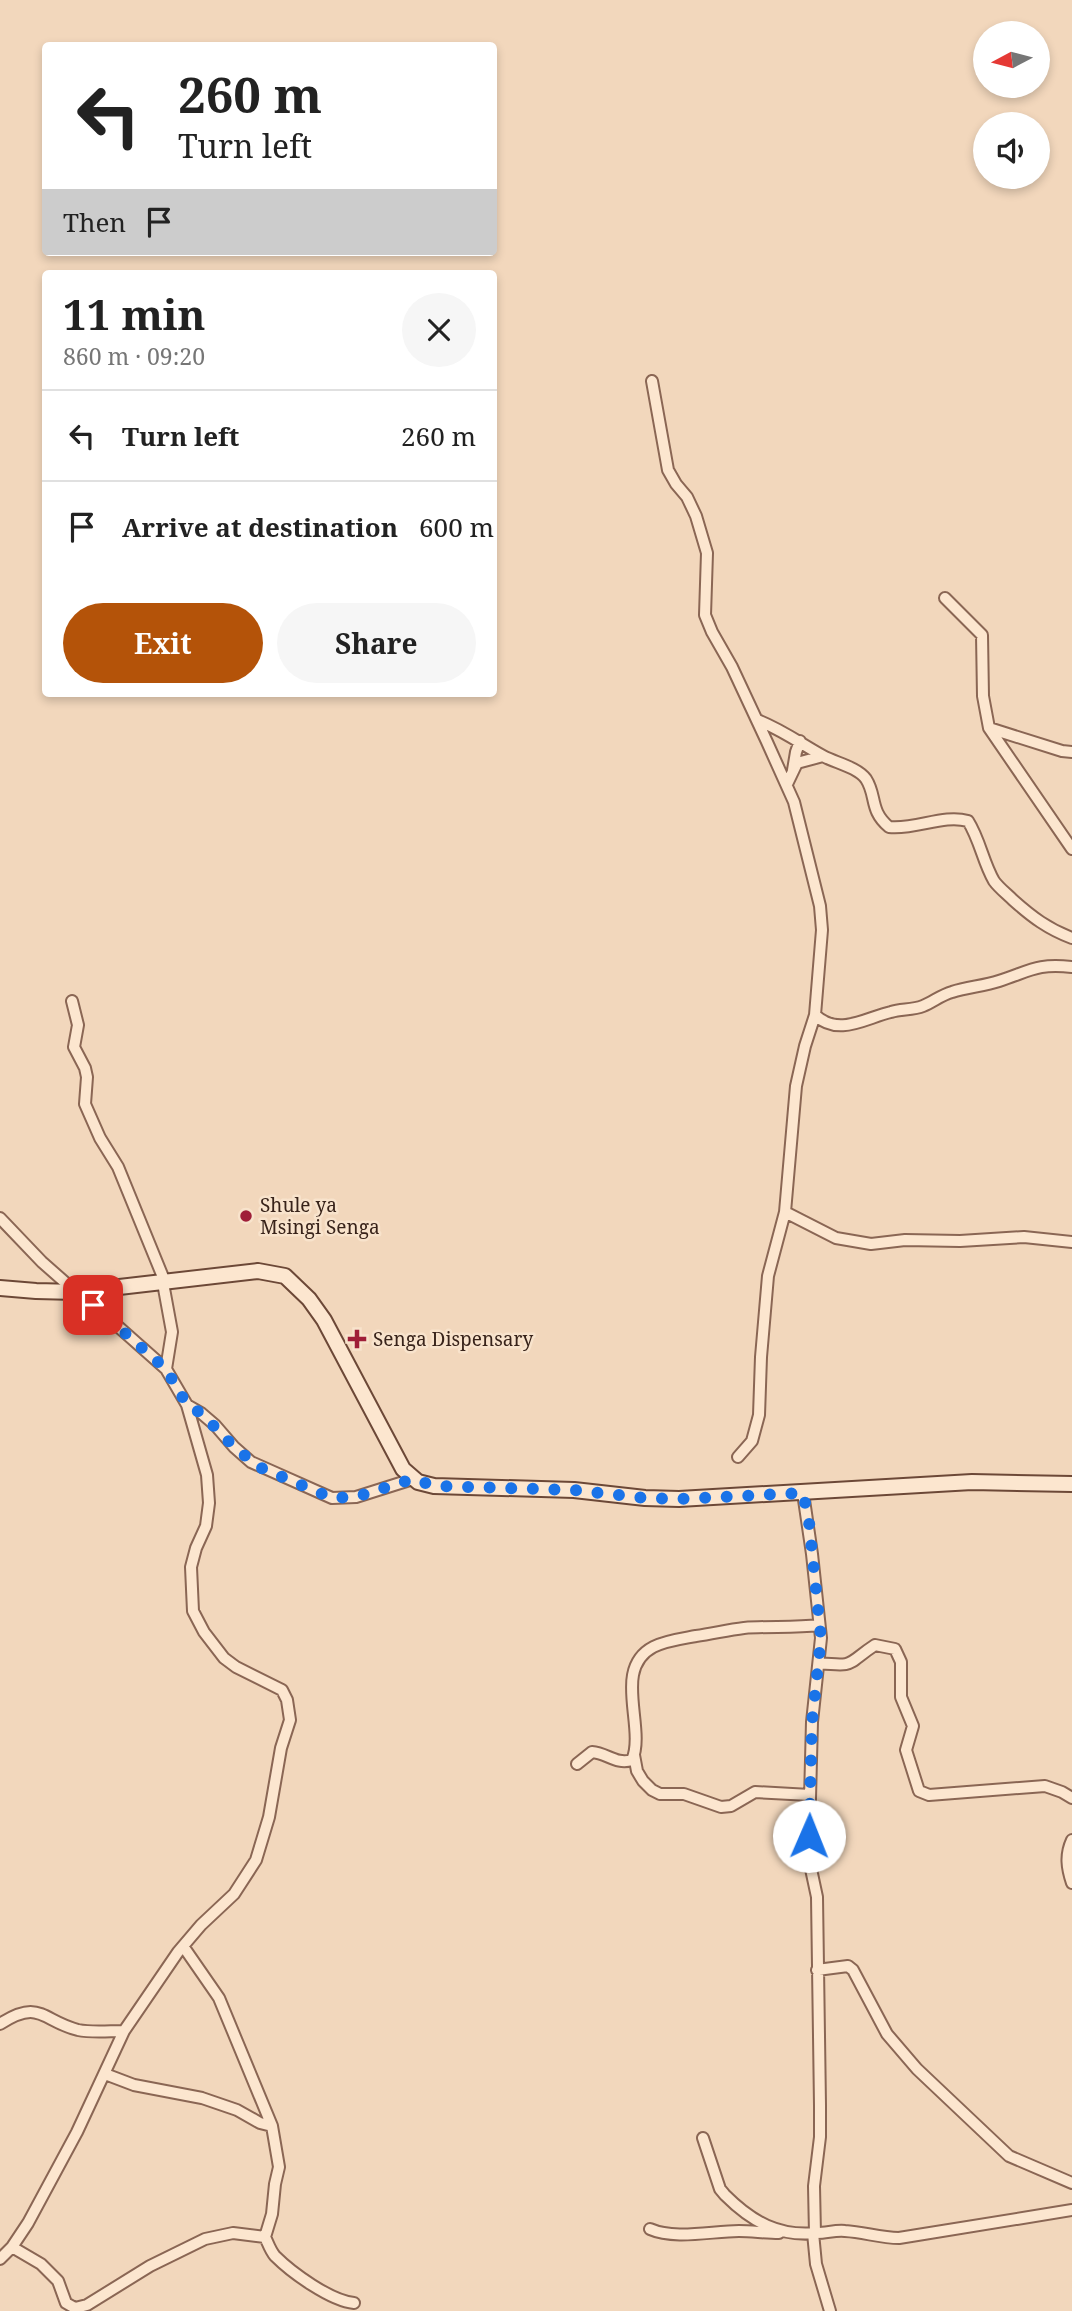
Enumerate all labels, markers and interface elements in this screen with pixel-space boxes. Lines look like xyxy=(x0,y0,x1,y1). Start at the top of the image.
north arrow xyxy=(973,21,1050,98)
map controls xyxy=(973,21,1050,189)
text: 260 m xyxy=(178,61,322,127)
icon: left xyxy=(63,70,154,161)
button: sound xyxy=(973,112,1050,189)
text: Turn left xyxy=(178,124,312,167)
icon: arrive xyxy=(140,203,178,241)
text: Then xyxy=(63,204,126,240)
text: 11 min xyxy=(63,285,206,342)
button: close xyxy=(402,293,476,367)
text: 860 m · 09:20 xyxy=(63,340,205,372)
icon: left xyxy=(63,417,101,455)
text: Turn left xyxy=(122,418,239,454)
text: 260 m xyxy=(401,418,476,454)
icon: arrive xyxy=(63,508,101,546)
text: Arrive at destination xyxy=(122,509,398,545)
text: 600 m xyxy=(419,509,494,545)
button: Exit xyxy=(63,603,263,683)
button: Share xyxy=(277,603,476,683)
place label: Shule ya Msingi Senga xyxy=(260,1192,380,1240)
marker: Shule ya Msingi Senga xyxy=(238,1208,254,1224)
pin xyxy=(63,1275,123,1335)
icon: arrive xyxy=(74,1286,112,1324)
place label: Senga Dispensary xyxy=(373,1326,533,1352)
marker: Senga Dispensary xyxy=(347,1329,367,1349)
position arrow xyxy=(772,1799,846,1873)

